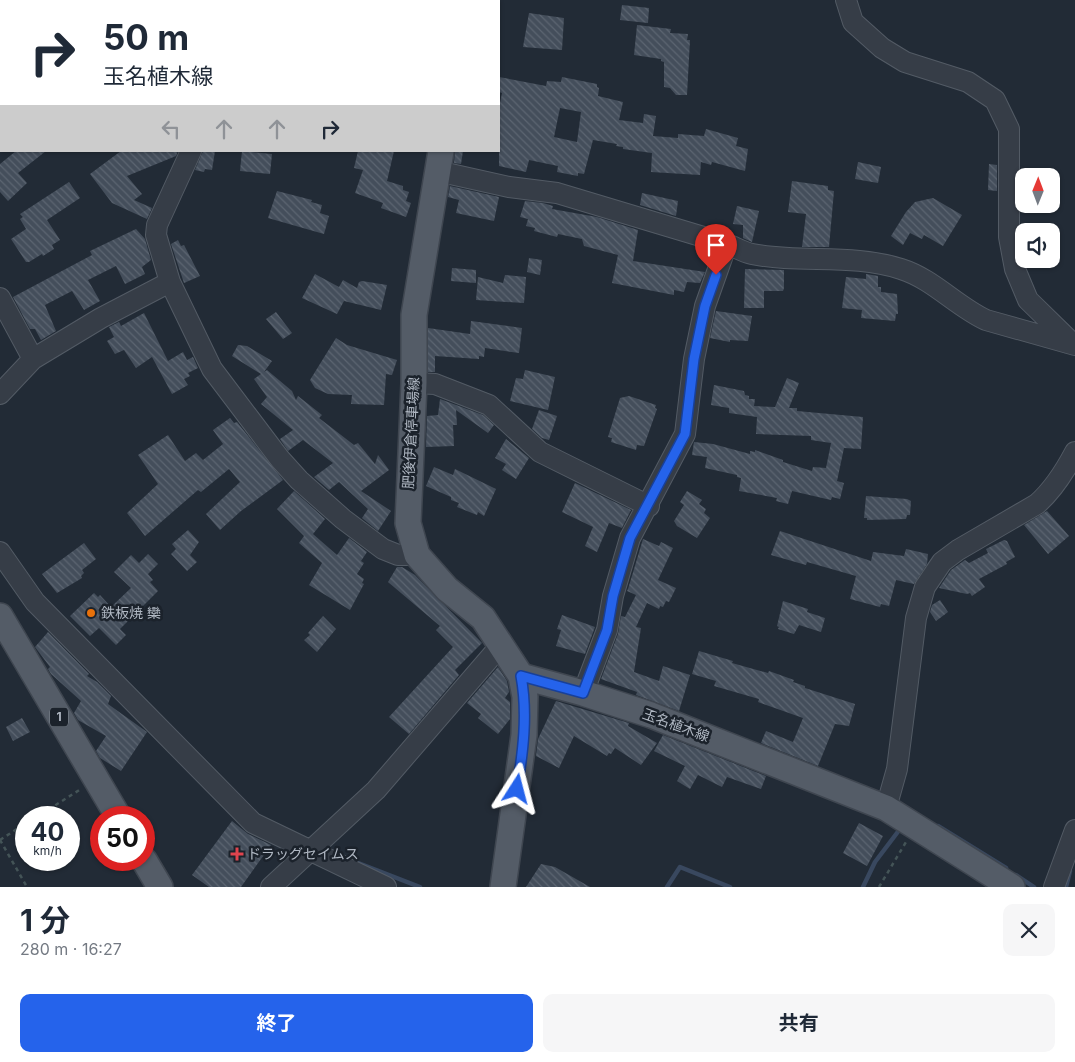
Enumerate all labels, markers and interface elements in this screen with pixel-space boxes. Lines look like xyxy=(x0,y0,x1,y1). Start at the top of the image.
text: 50 m xyxy=(103,16,189,58)
icon: right xyxy=(20,20,85,85)
text: 玉名植木線 xyxy=(103,63,213,89)
icon: left xyxy=(157,115,185,143)
icon: ahead xyxy=(210,115,238,143)
icon: ahead xyxy=(263,115,291,143)
icon: right xyxy=(316,115,344,143)
north arrow xyxy=(1015,168,1060,212)
map controls xyxy=(1015,168,1060,268)
button: sound xyxy=(1015,223,1060,268)
pin xyxy=(695,224,737,275)
icon: arrive xyxy=(702,231,730,259)
street label: 肥後伊倉停車場線 xyxy=(399,377,422,489)
place label: 鉄板焼 欒 xyxy=(101,604,161,621)
marker: 鉄板焼 欒 xyxy=(85,607,97,619)
street label: 玉名植木線 xyxy=(640,705,712,744)
road number: 1 xyxy=(50,708,68,726)
position arrow xyxy=(490,762,542,814)
speed limit sign: 50 xyxy=(90,806,155,871)
text: 40 xyxy=(31,817,64,847)
text: km/h xyxy=(33,843,62,858)
place label: ドラッグセイムス xyxy=(247,845,359,862)
marker: ドラッグセイムス xyxy=(231,848,243,860)
text: 1 分 xyxy=(20,902,70,938)
button: close xyxy=(1003,904,1055,956)
text: 280 m · 16:27 xyxy=(20,939,122,959)
button: 終了 xyxy=(20,994,533,1052)
button: 共有 xyxy=(543,994,1055,1052)

